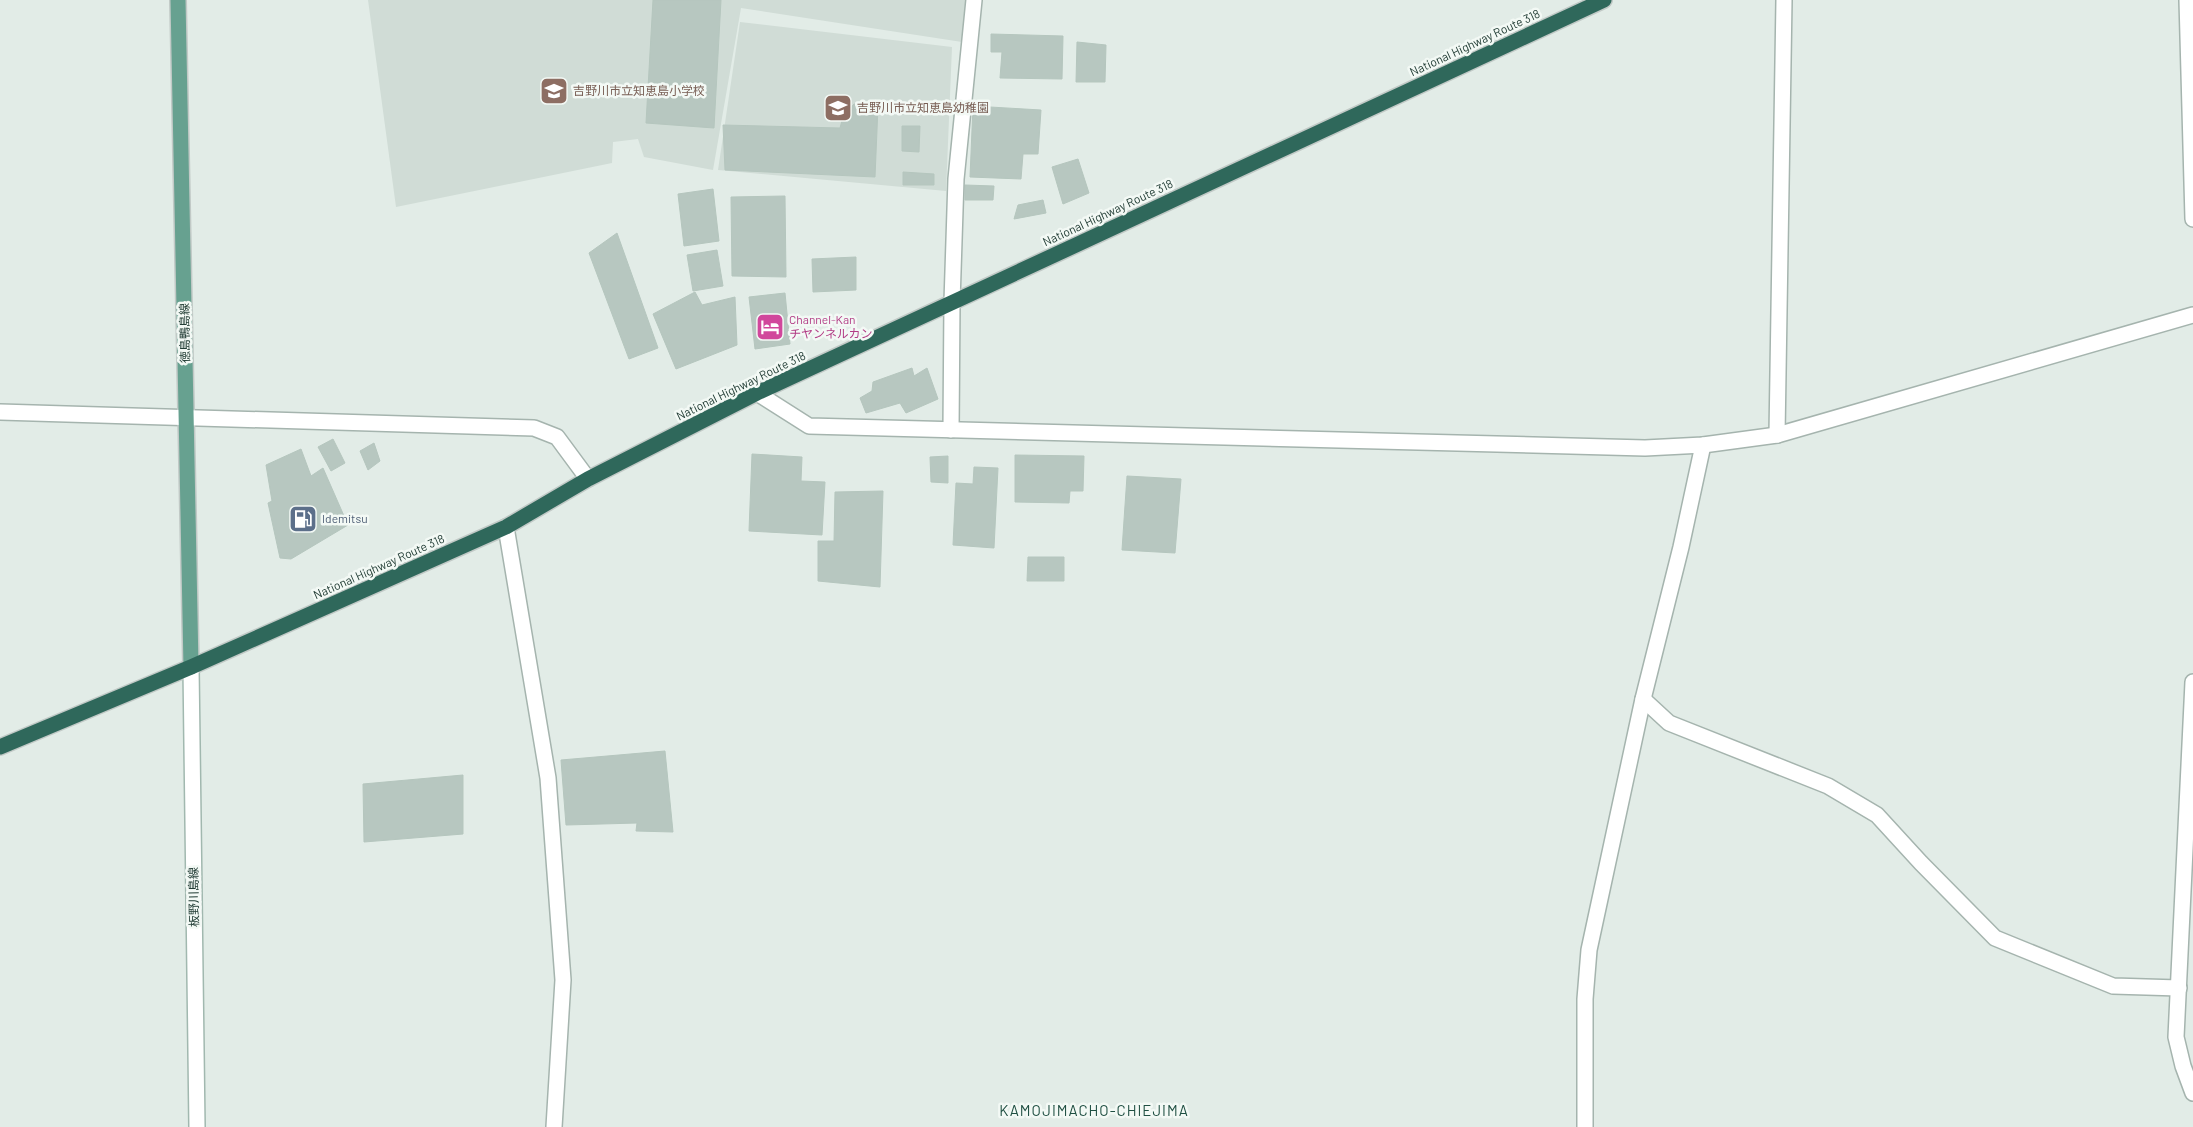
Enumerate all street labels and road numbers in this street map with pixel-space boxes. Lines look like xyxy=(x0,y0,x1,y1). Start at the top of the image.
street label: National Highway Route 318 xyxy=(1407,6,1542,78)
street label: National Highway Route 318 xyxy=(1040,176,1175,248)
street label: 徳島鴨島線 xyxy=(176,303,192,363)
street label: National Highway Route 318 xyxy=(674,348,807,423)
street label: National Highway Route 318 xyxy=(311,531,446,601)
street label: 板野川島線 xyxy=(185,867,201,927)

